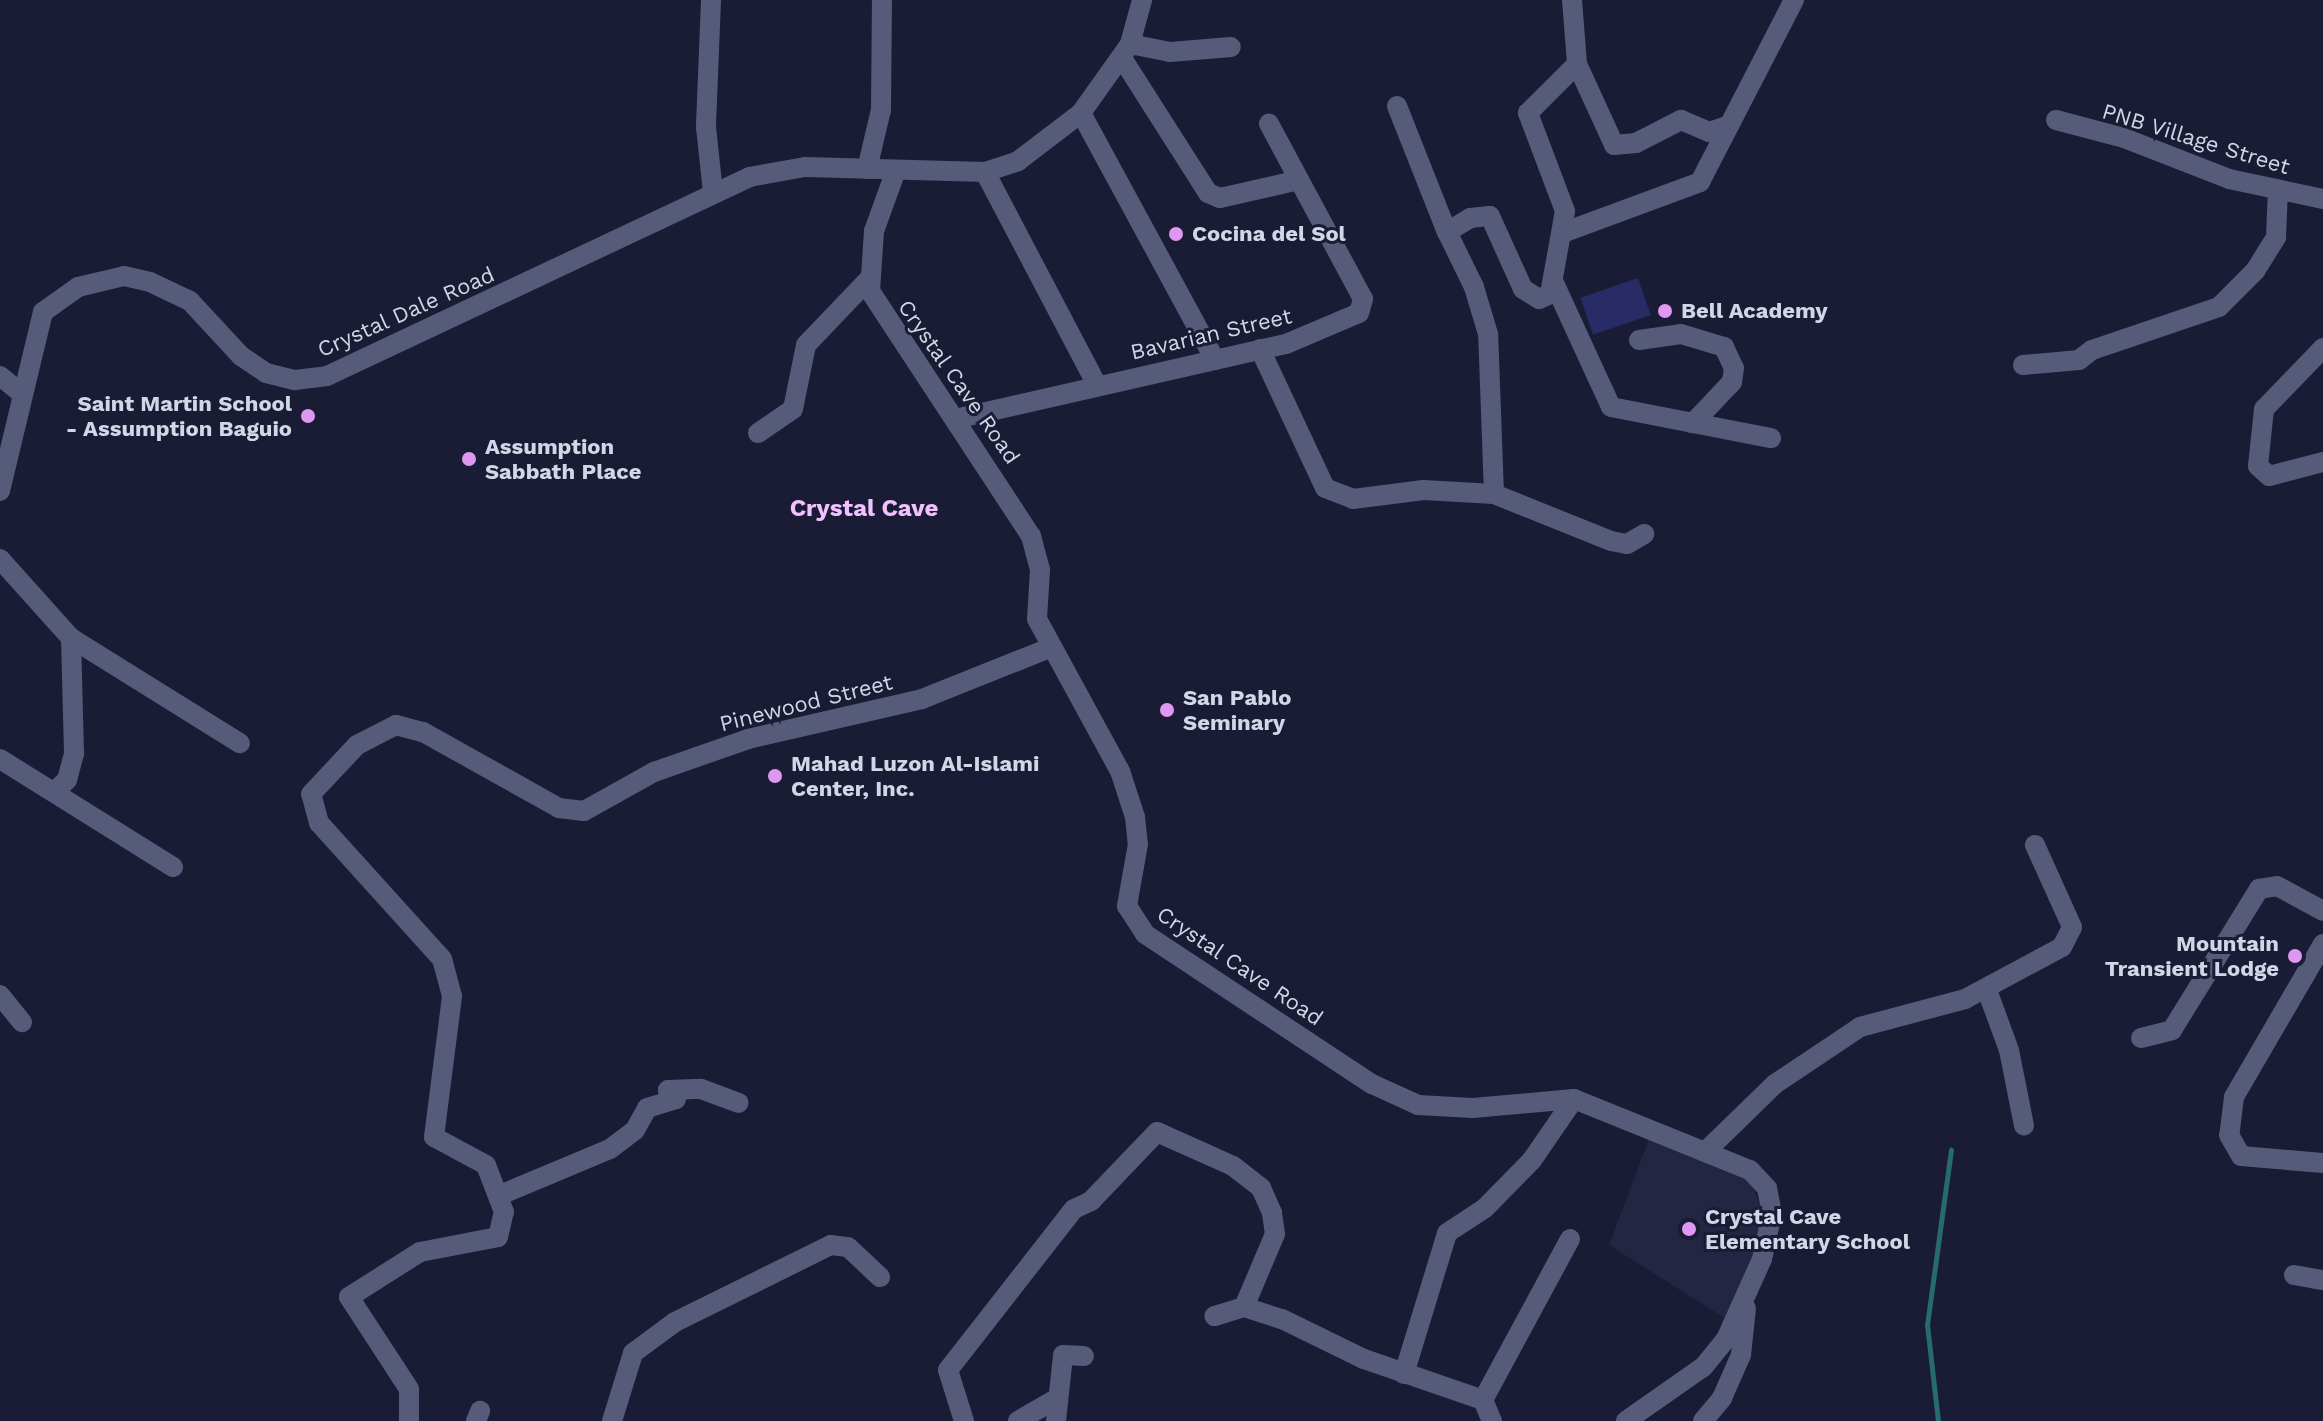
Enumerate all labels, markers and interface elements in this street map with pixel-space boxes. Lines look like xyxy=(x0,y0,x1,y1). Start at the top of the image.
street label: PNB Village Street xyxy=(2099,98,2293,180)
place label: Cocina del Sol xyxy=(1192,221,1346,247)
marker: Cocina del Sol xyxy=(1167,225,1185,243)
street label: Crystal Dale Road xyxy=(313,261,499,363)
street label: Crystal Cave Road xyxy=(892,295,1026,469)
place label: Bell Academy xyxy=(1681,298,1828,324)
marker: Bell Academy xyxy=(1656,302,1674,320)
street label: Bavarian Street xyxy=(1128,303,1294,365)
place label: Saint Martin School - Assumption Baguio xyxy=(65,390,292,442)
marker: Saint Martin School - Assumption Baguio xyxy=(299,407,317,425)
place label: Assumption Sabbath Place xyxy=(485,433,641,484)
marker: Assumption Sabbath Place xyxy=(460,450,478,468)
district label: Crystal Cave xyxy=(790,495,938,523)
street label: Pinewood Street xyxy=(717,669,895,737)
place label: San Pablo Seminary xyxy=(1183,684,1291,736)
marker: San Pablo Seminary xyxy=(1158,701,1176,719)
place label: Mahad Luzon Al-Islami Center, Inc. xyxy=(791,750,1040,802)
marker: Mahad Luzon Al-Islami Center, Inc. xyxy=(766,767,784,785)
street label: Crystal Cave Road xyxy=(1152,900,1328,1032)
place label: Mountain Transient Lodge xyxy=(2105,930,2279,982)
marker: Mountain Transient Lodge xyxy=(2286,947,2304,965)
place label: Crystal Cave Elementary School xyxy=(1705,1203,1910,1254)
marker: Crystal Cave Elementary School xyxy=(1680,1220,1698,1238)

